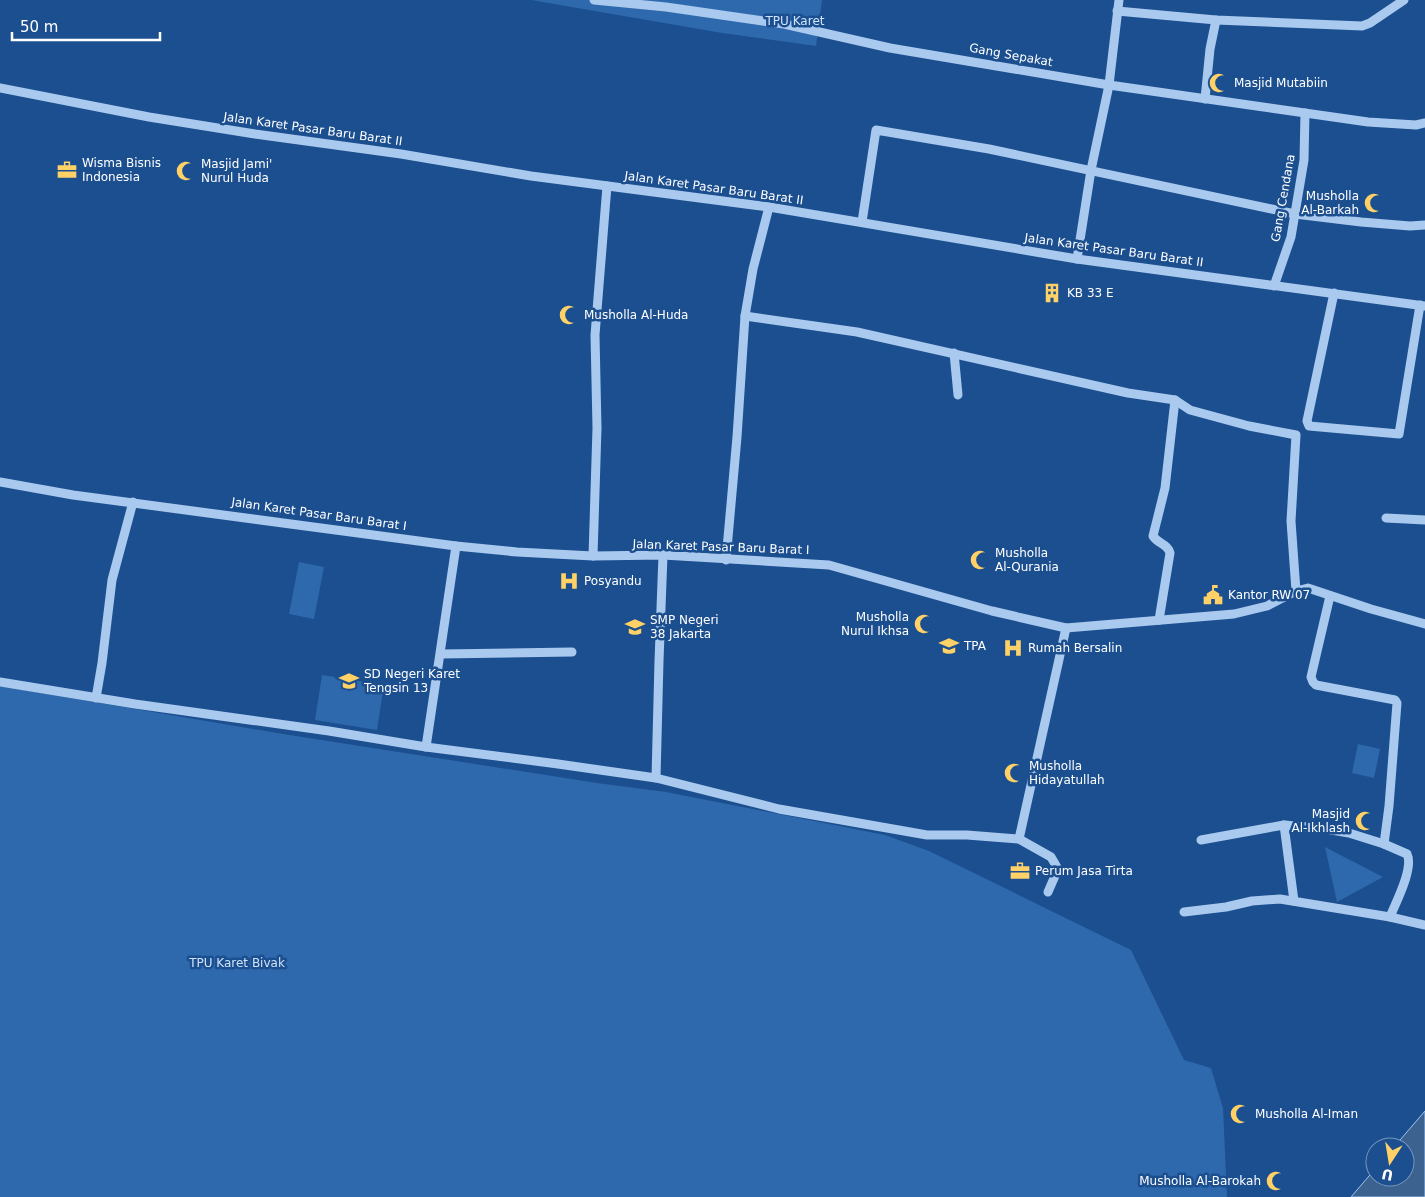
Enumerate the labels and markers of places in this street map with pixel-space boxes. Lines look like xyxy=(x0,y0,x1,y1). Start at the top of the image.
mosque icon: Masjid Mutabiin xyxy=(1208,72,1230,94)
place label: Masjid Mutabiin xyxy=(1234,76,1328,90)
place label: Wisma Bisnis Indonesia xyxy=(82,156,161,184)
place label: Masjid Jami' Nurul Huda xyxy=(201,157,272,185)
office icon: Wisma Bisnis Indonesia xyxy=(56,159,78,181)
mosque icon: Masjid Jami' Nurul Huda xyxy=(175,160,197,182)
place label: Musholla Al-Barkah xyxy=(1301,189,1359,217)
mosque icon: Musholla Al-Barkah xyxy=(1363,192,1385,214)
building icon: KB 33 E xyxy=(1041,282,1063,304)
place label: KB 33 E xyxy=(1067,286,1114,300)
mosque icon: Musholla Al-Huda xyxy=(558,304,580,326)
place label: Musholla Al-Huda xyxy=(584,308,688,322)
place label: Musholla Al-Qurania xyxy=(995,546,1059,574)
mosque icon: Musholla Al-Qurania xyxy=(969,549,991,571)
hospital icon: Posyandu xyxy=(558,570,580,592)
place label: Posyandu xyxy=(584,574,642,588)
public building icon: Kantor RW 07 xyxy=(1202,584,1224,606)
place label: Kantor RW 07 xyxy=(1228,588,1310,602)
place label: Musholla Nurul Ikhsa xyxy=(841,610,909,638)
place label: SMP Negeri 38 Jakarta xyxy=(650,613,719,641)
mosque icon: Musholla Nurul Ikhsa xyxy=(913,613,935,635)
school or university icon: SMP Negeri 38 Jakarta xyxy=(624,616,646,638)
school or university icon: TPA xyxy=(938,635,960,657)
hospital icon: Rumah Bersalin xyxy=(1002,637,1024,659)
place label: TPA xyxy=(963,639,987,653)
place label: Rumah Bersalin xyxy=(1028,641,1122,655)
place label: SD Negeri Karet Tengsin 13 xyxy=(363,667,460,695)
school or university icon: SD Negeri Karet Tengsin 13 xyxy=(338,670,360,692)
place label: Musholla Hidayatullah xyxy=(1029,759,1105,787)
mosque icon: Musholla Hidayatullah xyxy=(1003,762,1025,784)
place label: Masjid Al-Ikhlash xyxy=(1291,807,1350,835)
mosque icon: Masjid Al-Ikhlash xyxy=(1354,810,1376,832)
office icon: Perum Jasa Tirta xyxy=(1009,860,1031,882)
place label: Perum Jasa Tirta xyxy=(1035,864,1133,878)
mosque icon: Musholla Al-Iman xyxy=(1229,1103,1251,1125)
place label: Musholla Al-Iman xyxy=(1255,1107,1358,1121)
mosque icon: Musholla Al-Barokah xyxy=(1265,1170,1287,1192)
place label: Musholla Al-Barokah xyxy=(1139,1174,1261,1188)

